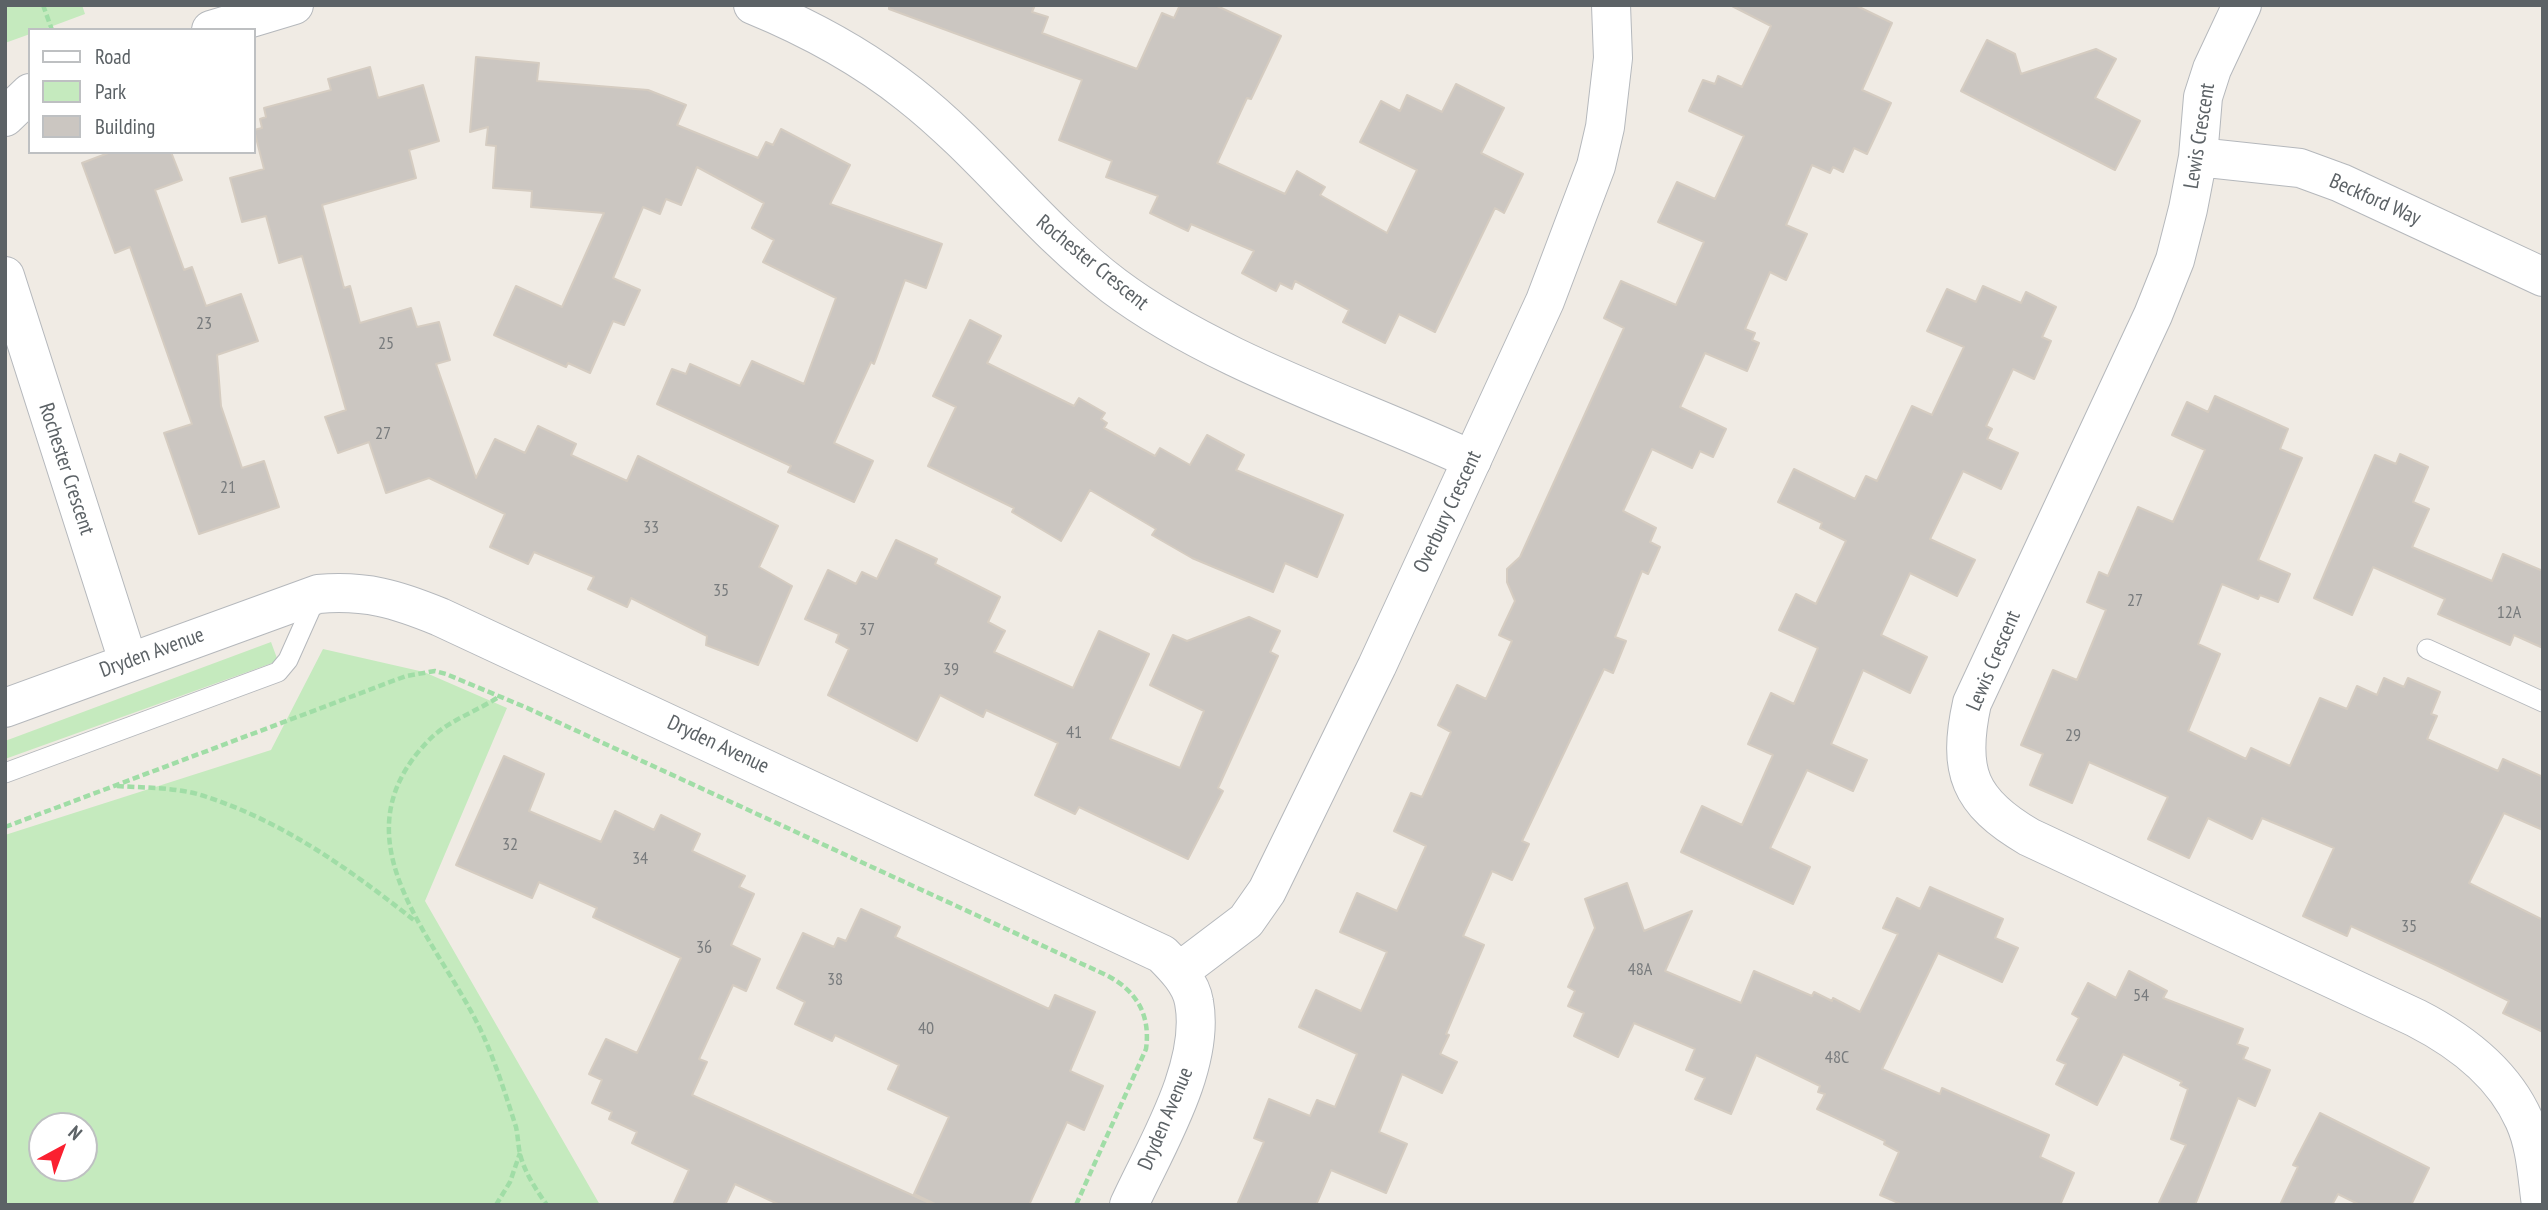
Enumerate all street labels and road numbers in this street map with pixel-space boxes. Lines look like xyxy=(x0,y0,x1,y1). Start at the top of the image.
street label: Lewis Crescent xyxy=(2179,81,2221,191)
street label: Beckford Way xyxy=(2325,169,2425,231)
street label: Rochester Crescent xyxy=(1031,210,1153,316)
street label: Rochester Crescent xyxy=(33,400,99,538)
street label: Overbury Crescent xyxy=(1409,447,1487,577)
street label: Lewis Crescent xyxy=(1962,607,2026,715)
street label: Dryden Avenue xyxy=(96,622,208,684)
street label: Dryden Avenue xyxy=(663,711,773,779)
street label: Dryden Avenue xyxy=(1133,1064,1199,1174)

